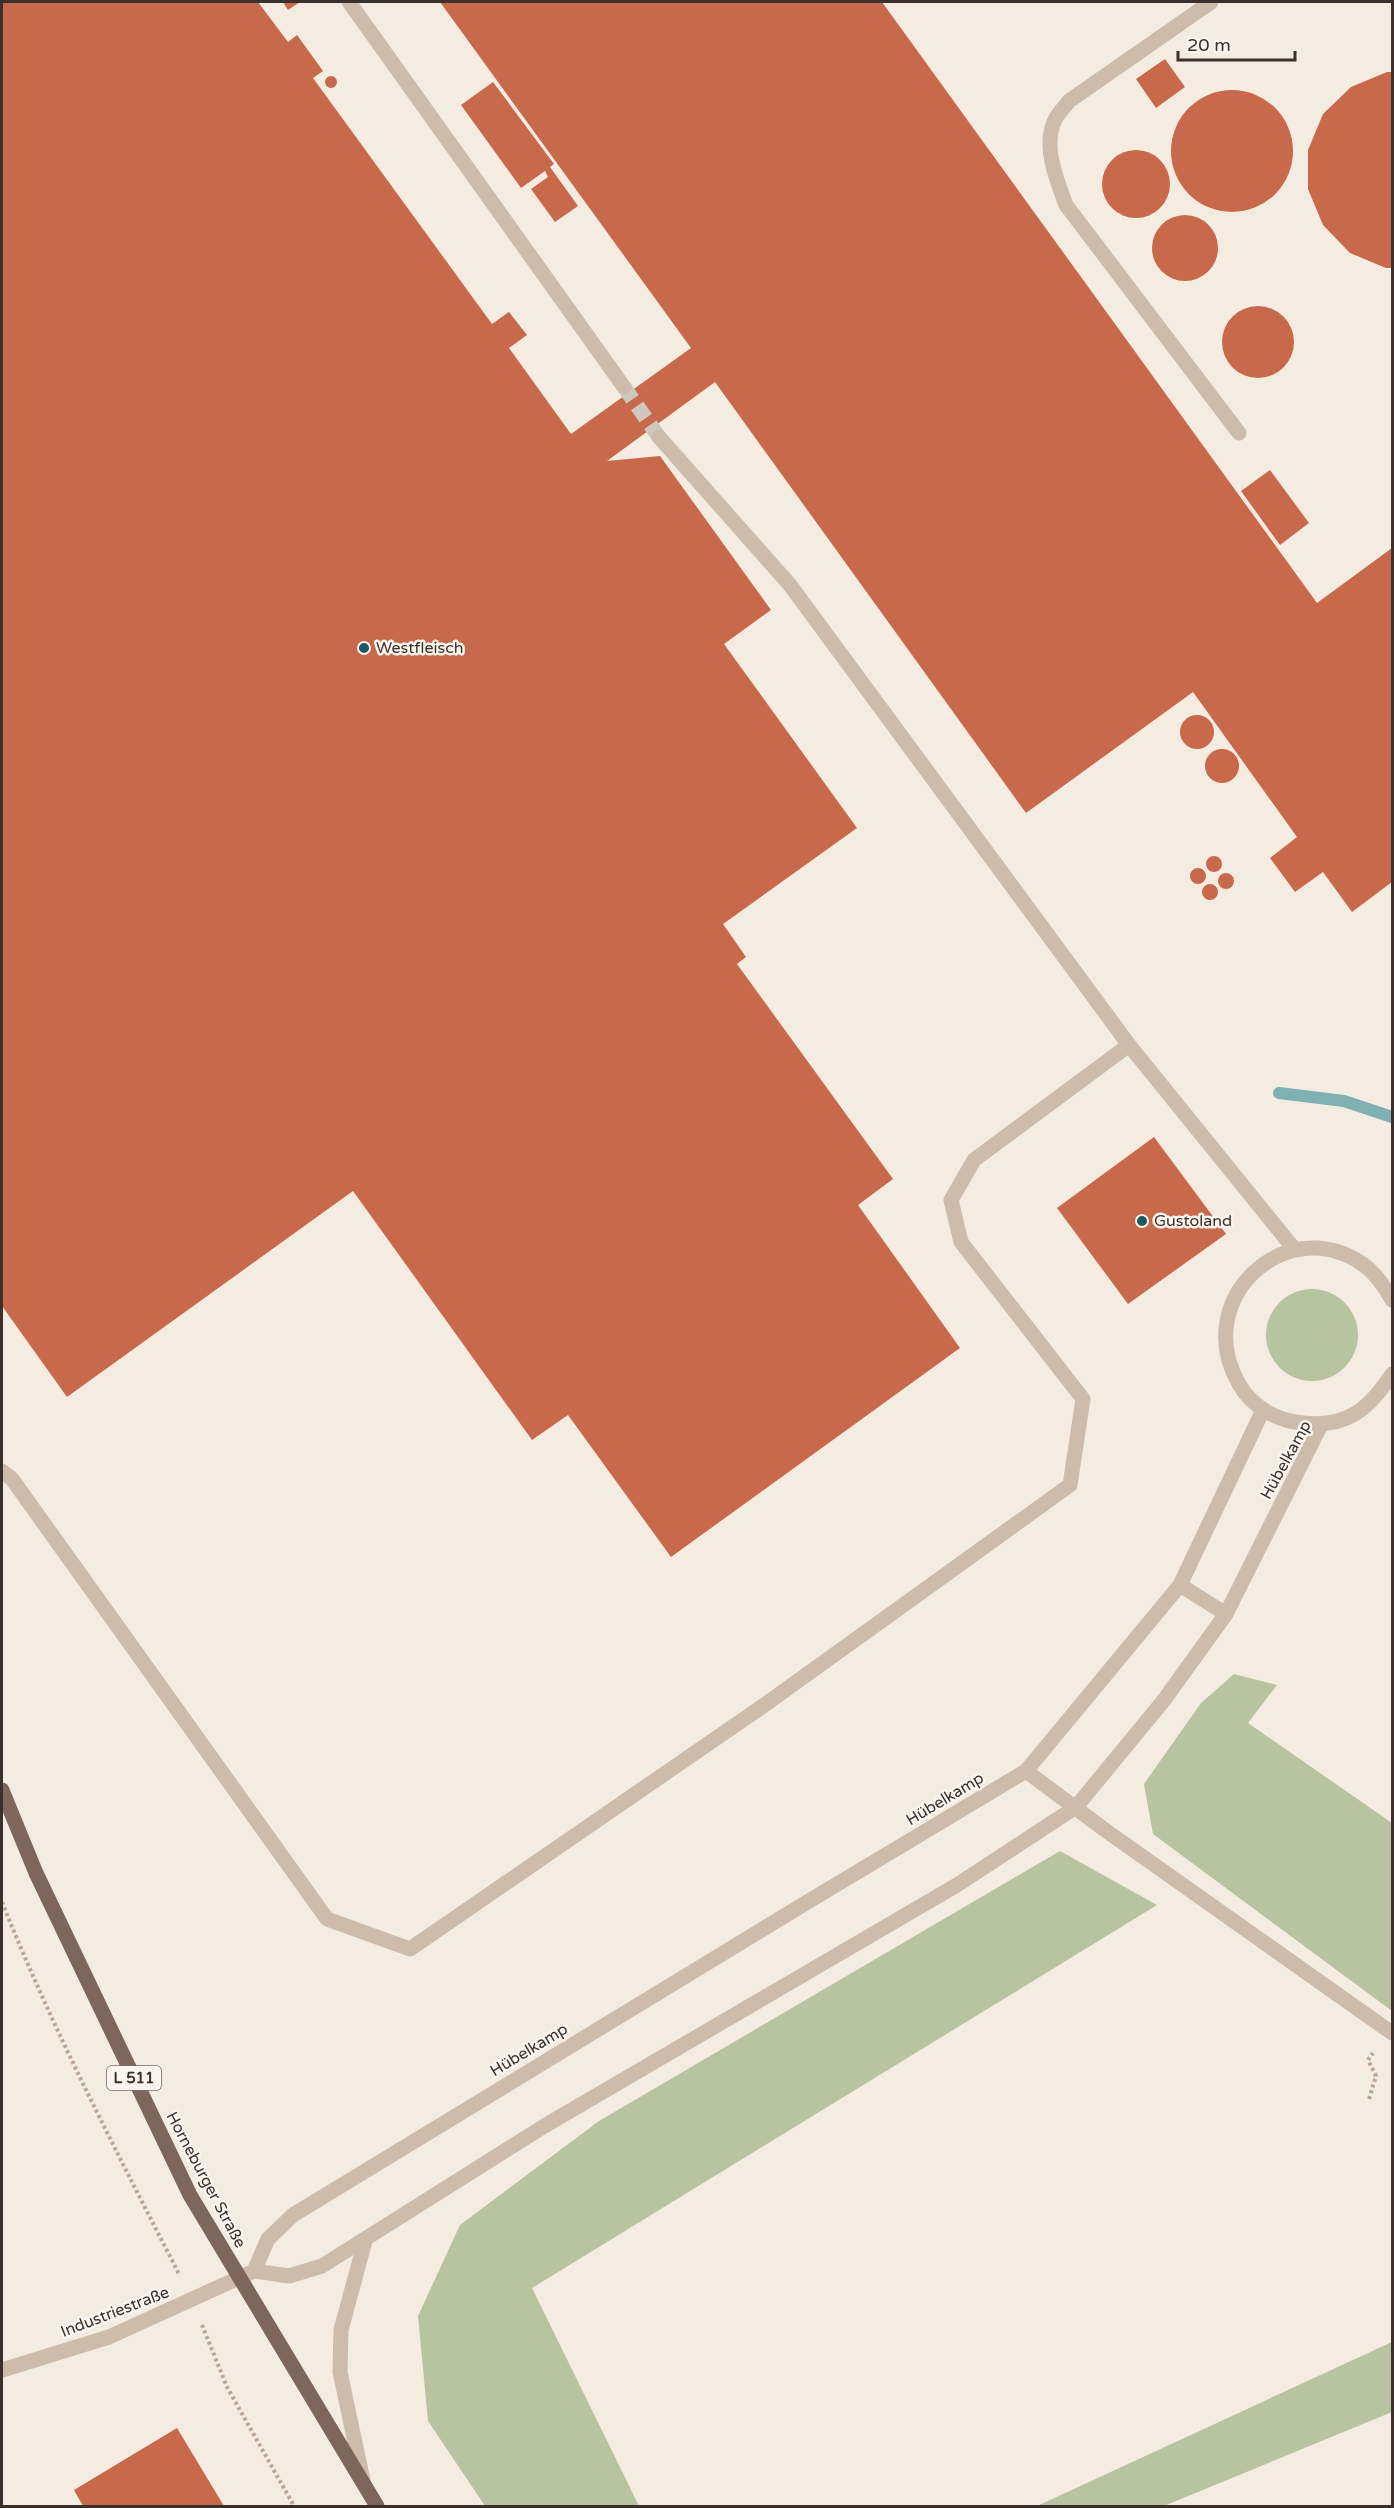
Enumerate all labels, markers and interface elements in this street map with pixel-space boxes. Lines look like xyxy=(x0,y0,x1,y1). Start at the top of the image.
scale bar xyxy=(1178,24,1295,62)
text: 20 m xyxy=(1187,34,1231,56)
place label: Westfleisch xyxy=(376,638,463,658)
marker: Westfleisch xyxy=(357,641,371,655)
place label: Gustoland xyxy=(1154,1211,1232,1231)
marker: Gustoland xyxy=(1135,1214,1149,1228)
street label: Hübelkamp xyxy=(1256,1417,1316,1503)
street label: Hübelkamp xyxy=(903,1768,987,1830)
street label: Hübelkamp xyxy=(487,2019,571,2081)
road number: L 511 xyxy=(107,2066,161,2090)
street label: Horneburger Straße xyxy=(162,2109,250,2251)
street label: Industriestraße xyxy=(58,2282,172,2342)

